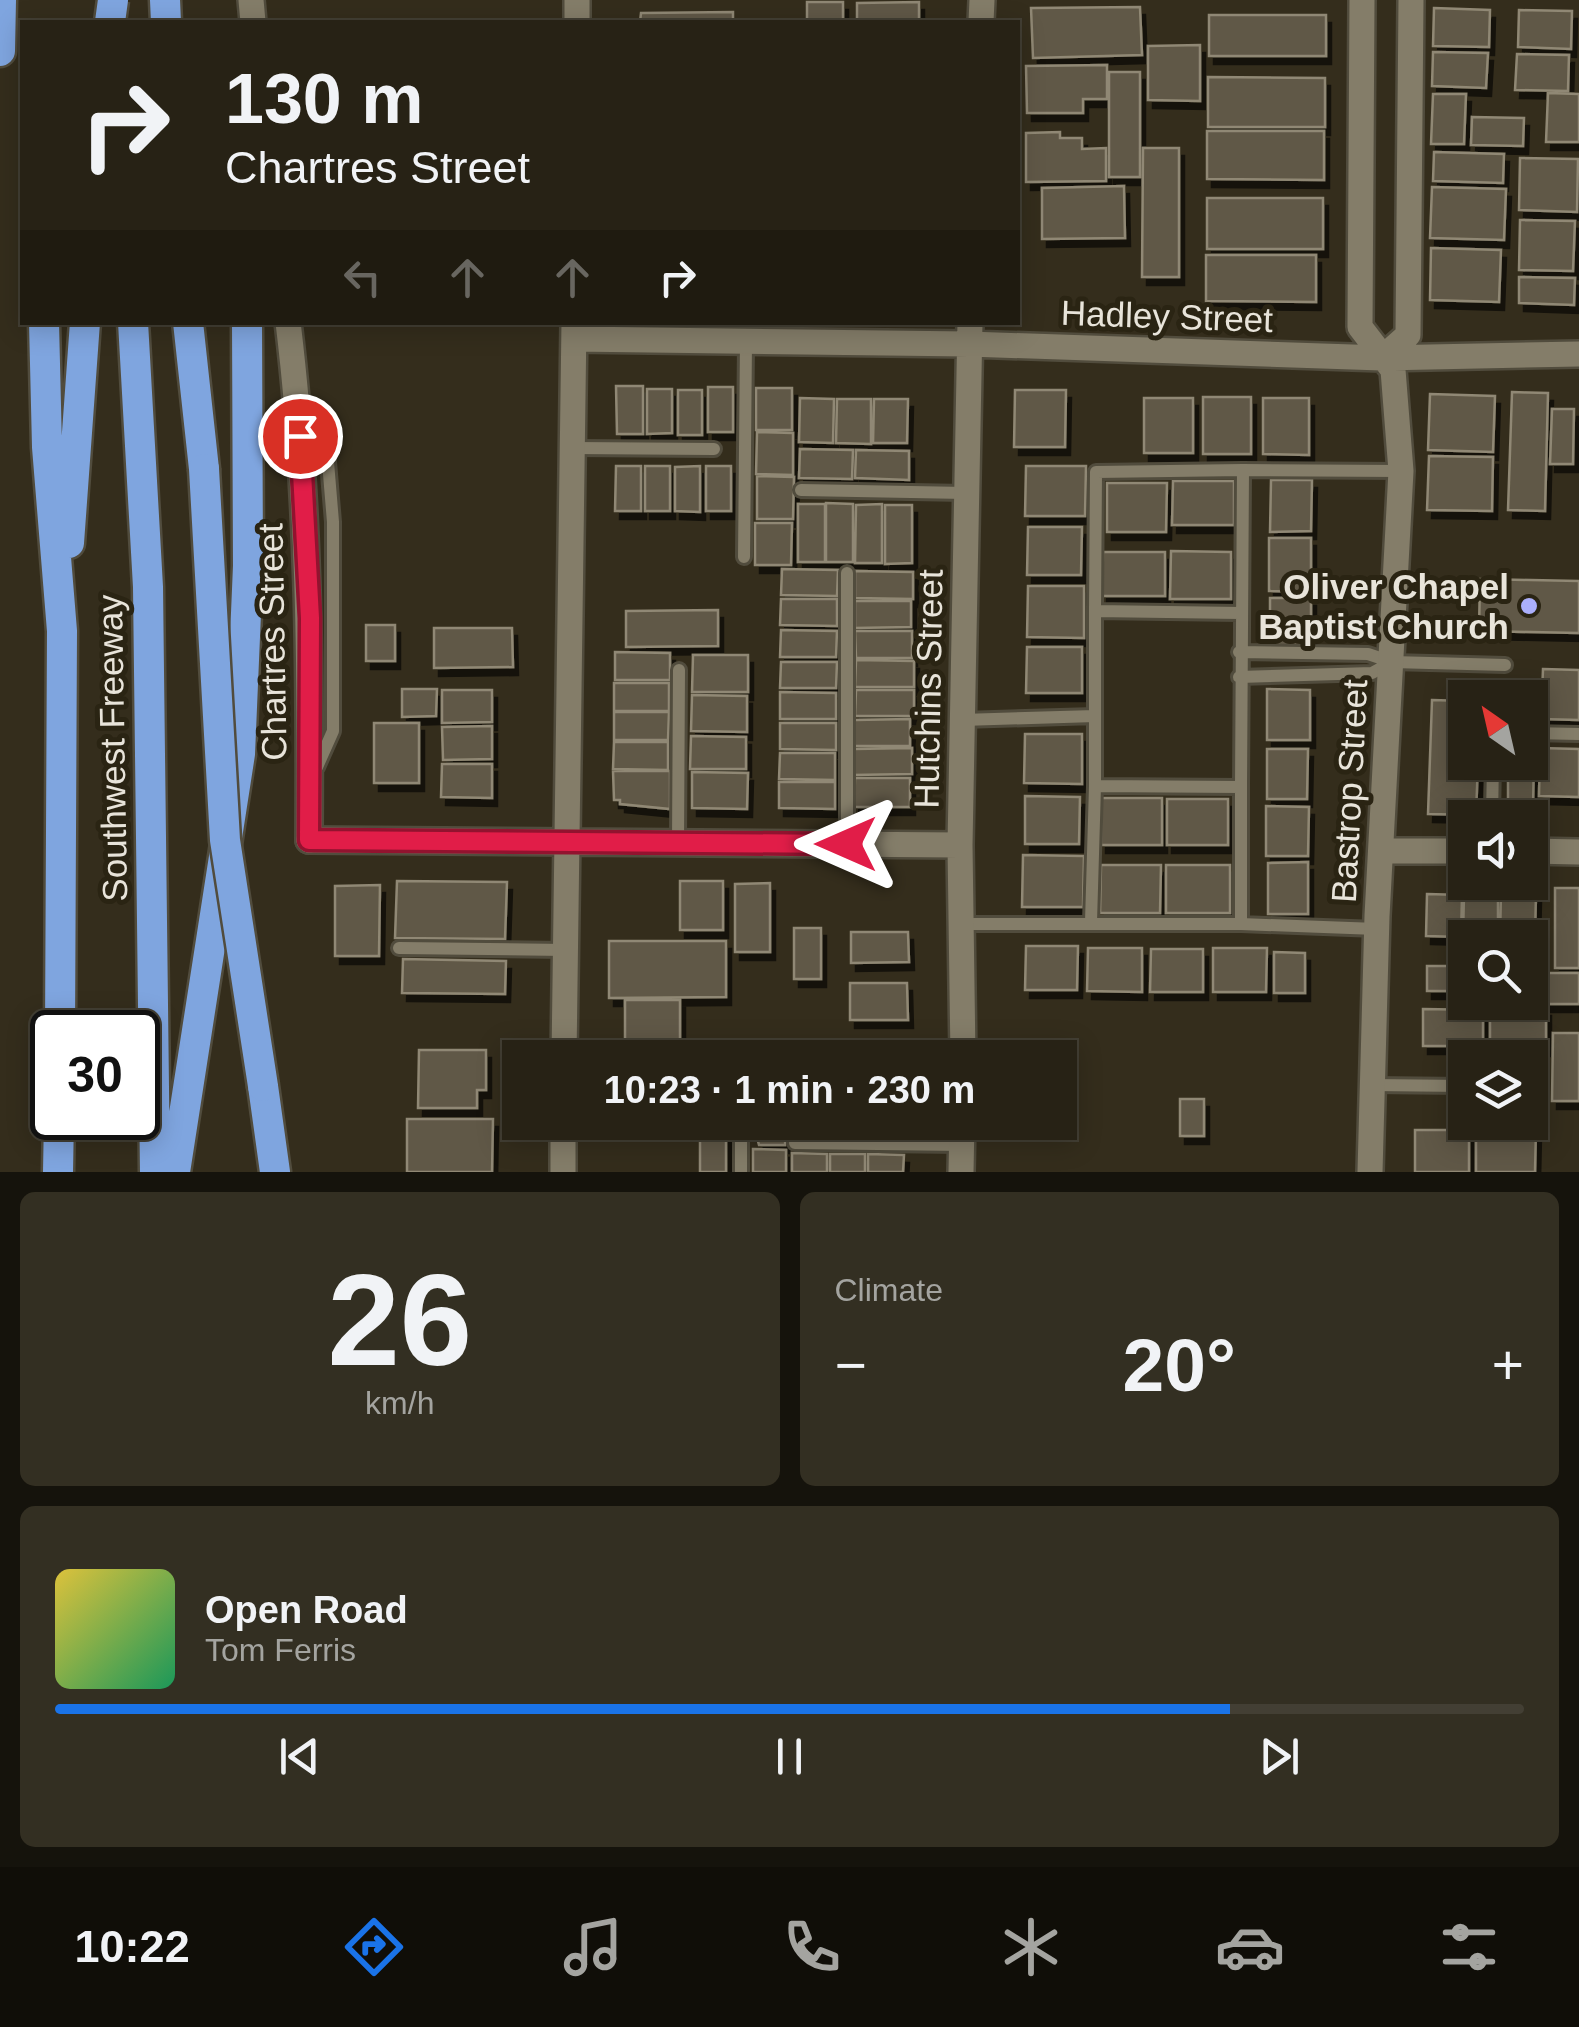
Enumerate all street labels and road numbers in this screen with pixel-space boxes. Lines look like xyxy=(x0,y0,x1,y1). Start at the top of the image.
street label: Hadley Street xyxy=(1060,293,1274,339)
street label: Chartres Street xyxy=(250,523,294,761)
street label: Hutchins Street xyxy=(906,569,950,809)
street label: Southwest Freeway xyxy=(90,594,134,902)
street label: Bastrop Street xyxy=(1324,678,1374,904)

